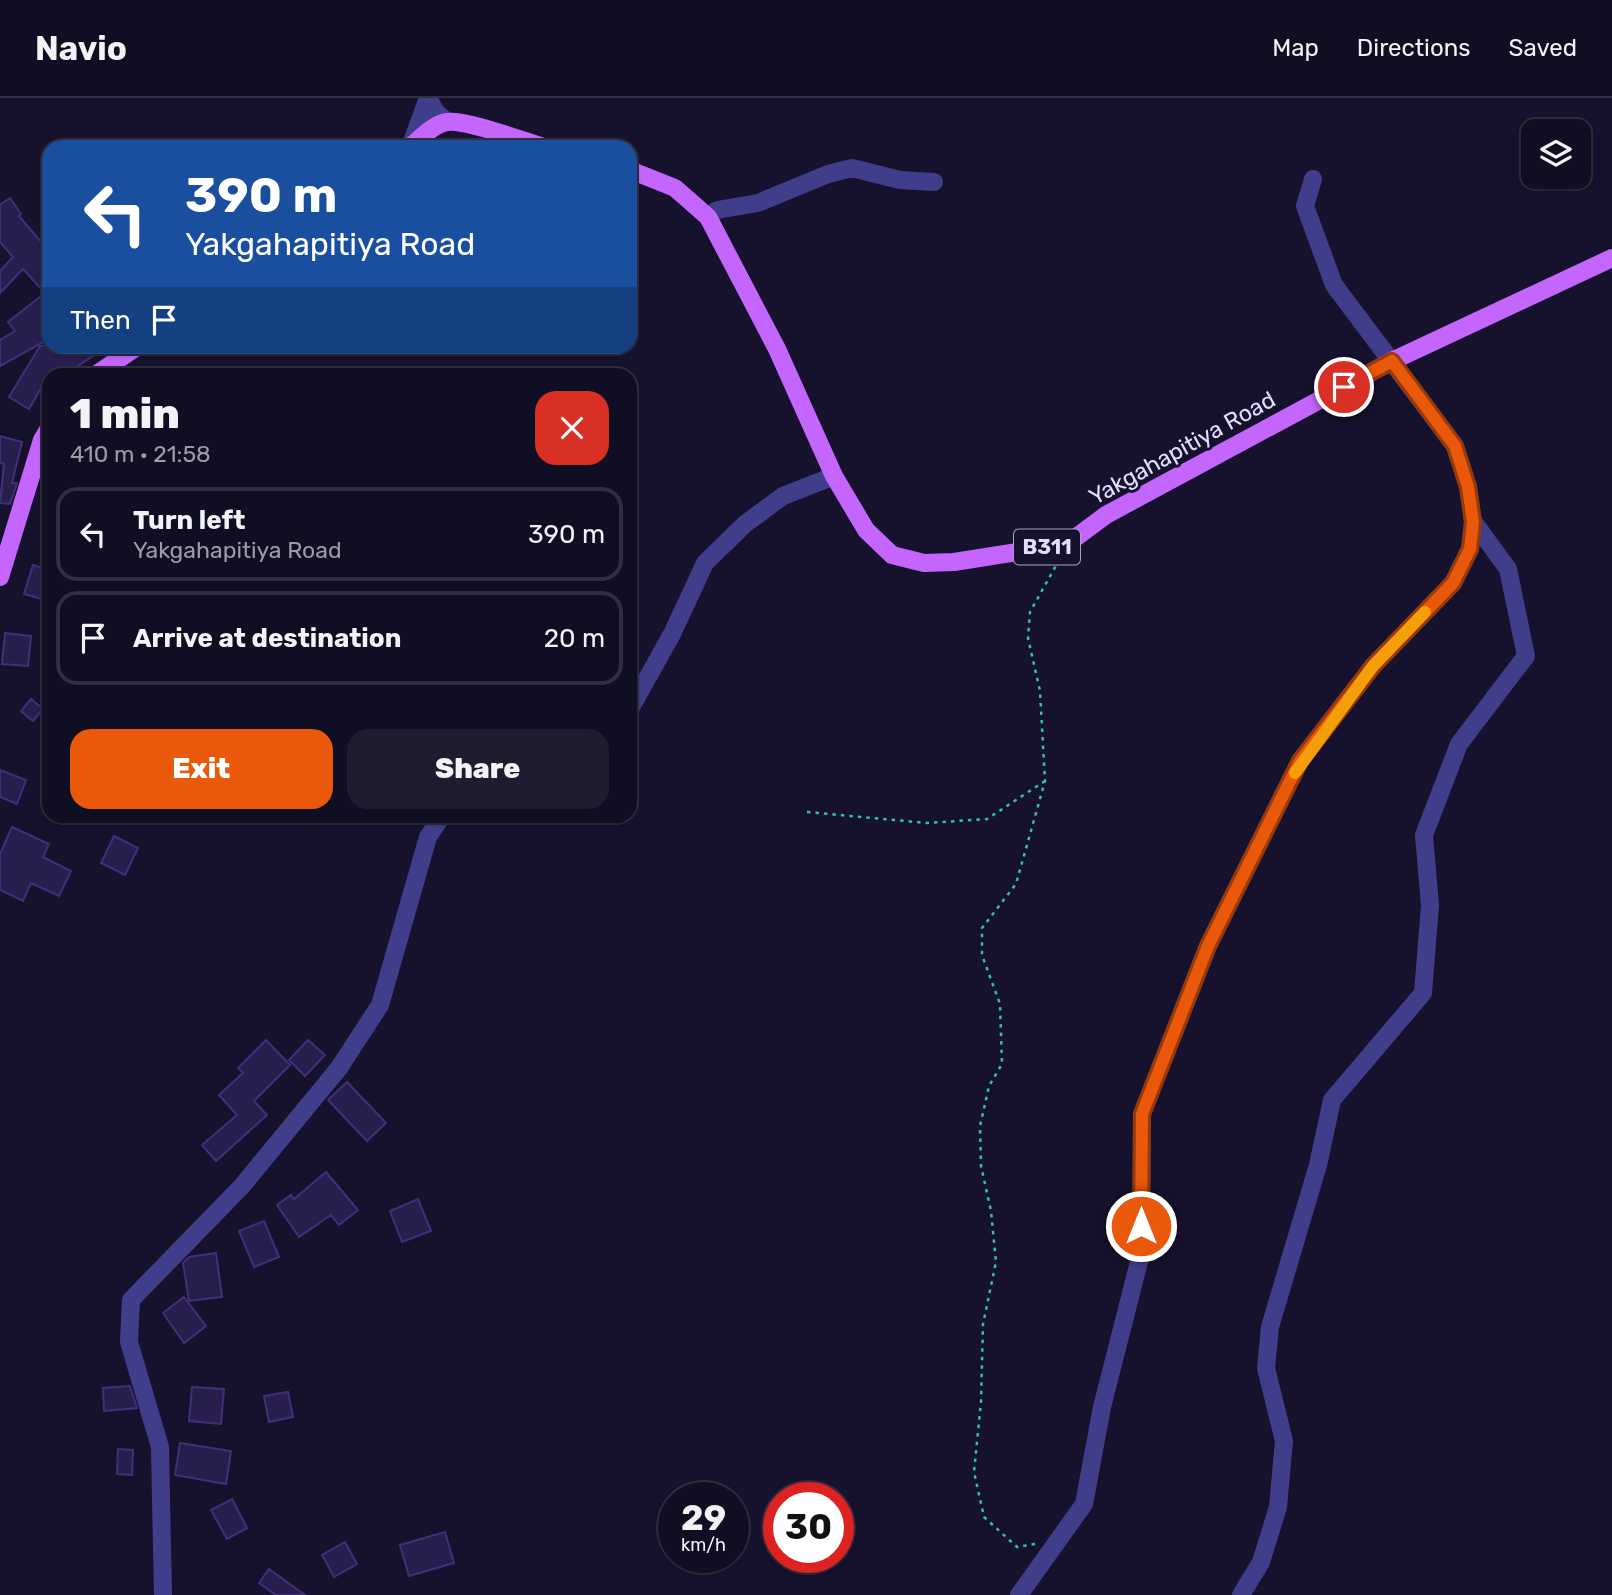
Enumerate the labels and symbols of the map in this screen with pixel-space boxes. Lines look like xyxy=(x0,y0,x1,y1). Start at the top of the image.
pin xyxy=(1314,357,1374,417)
street label: Yakgahapitiya Road xyxy=(1084,385,1280,511)
road number: B311 xyxy=(1014,530,1080,564)
position arrow xyxy=(1104,1189,1178,1263)
speed limit sign: 30 xyxy=(763,1482,854,1573)

